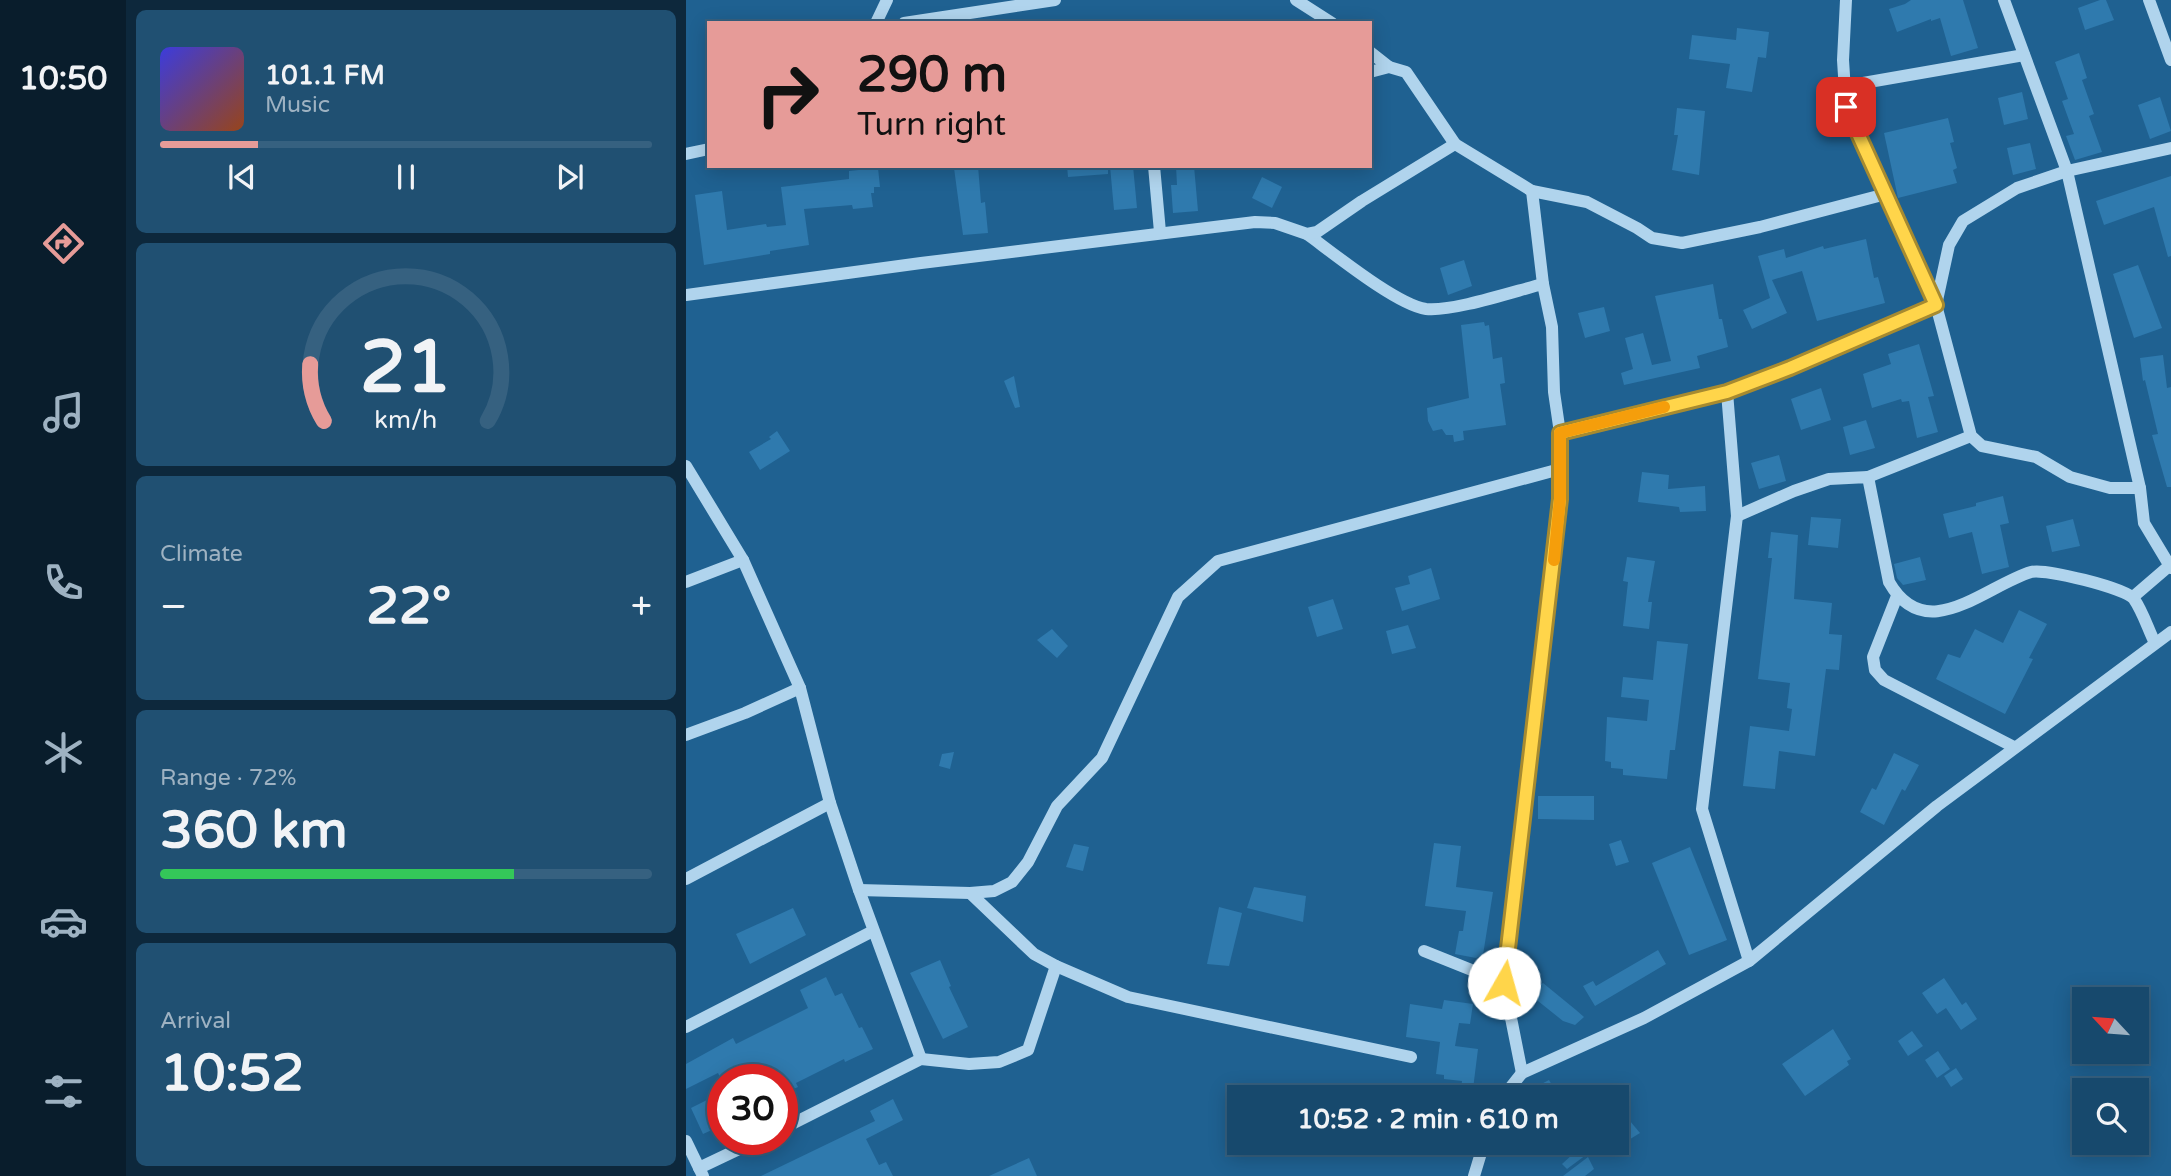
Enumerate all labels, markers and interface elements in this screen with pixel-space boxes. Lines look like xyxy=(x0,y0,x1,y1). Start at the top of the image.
text: 290 m xyxy=(857,46,1007,105)
icon: right xyxy=(742,49,833,140)
text: 10:50 xyxy=(19,60,107,98)
text: 101.1 FM xyxy=(265,60,385,91)
pin xyxy=(1816,77,1876,137)
icon: arrive xyxy=(1827,88,1865,126)
text: Music xyxy=(265,91,330,119)
text: Turn right xyxy=(857,106,1006,144)
icon: previous xyxy=(223,158,261,196)
icon: pause xyxy=(387,158,425,196)
icon: next xyxy=(551,158,589,196)
icon: directions xyxy=(39,219,88,268)
text: 21 xyxy=(360,324,452,412)
icon: music xyxy=(39,388,88,437)
text: km/h xyxy=(375,405,437,435)
text: Climate xyxy=(160,540,243,568)
icon: phone xyxy=(39,558,88,607)
text: 22° xyxy=(366,575,451,638)
text: − xyxy=(160,584,187,630)
text: + xyxy=(631,584,652,630)
icon: climate xyxy=(39,728,88,777)
text: Range · 72% xyxy=(160,764,296,792)
text: 360 km xyxy=(160,799,348,862)
icon: car xyxy=(39,897,88,946)
position arrow xyxy=(1467,946,1541,1020)
north arrow xyxy=(2072,987,2149,1064)
map controls xyxy=(2072,987,2149,1155)
text: Arrival xyxy=(160,1007,231,1035)
text: 10:52 xyxy=(160,1042,304,1105)
speed limit sign: 30 xyxy=(707,1064,798,1155)
icon: filters xyxy=(39,1067,88,1116)
button: search xyxy=(2072,1078,2149,1155)
text: 10:52 · 2 min · 610 m xyxy=(1297,1104,1559,1135)

